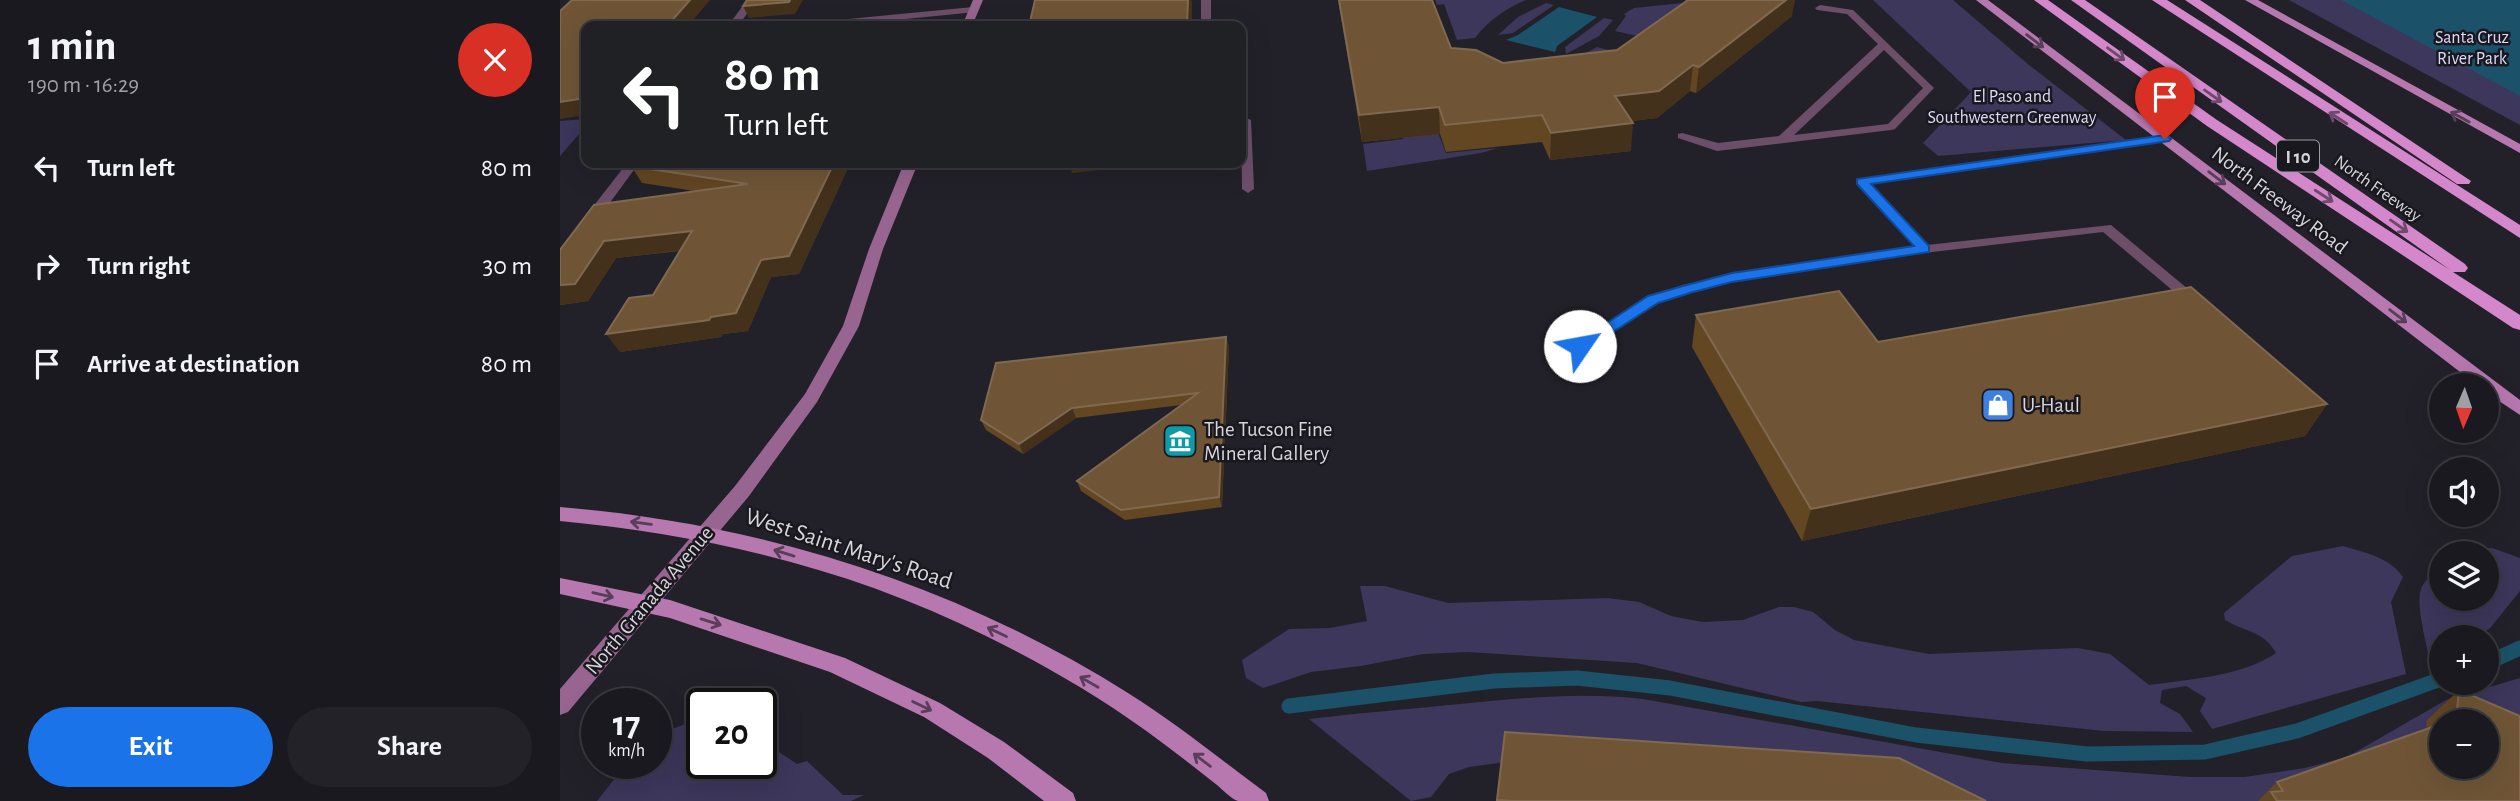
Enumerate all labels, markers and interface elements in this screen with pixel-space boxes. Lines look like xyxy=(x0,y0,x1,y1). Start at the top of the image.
button: close xyxy=(458,23,532,97)
text: 1 min xyxy=(28,25,117,67)
park label: Santa Cruz River Park xyxy=(2435,29,2509,68)
one-way arrow xyxy=(2026,33,2045,48)
one-way arrow xyxy=(2106,47,2125,61)
icon: left xyxy=(609,49,700,140)
text: 80 m xyxy=(724,51,821,100)
pin xyxy=(2135,67,2195,139)
text: 190 m · 16:29 xyxy=(28,74,139,97)
icon: arrive xyxy=(2146,78,2184,116)
park label: El Paso and Southwestern Greenway xyxy=(1927,88,2097,127)
one-way arrow xyxy=(2203,89,2222,103)
text: Turn left xyxy=(724,109,828,141)
one-way arrow xyxy=(2450,110,2471,123)
one-way arrow xyxy=(2329,111,2348,125)
road number: I 10 xyxy=(2277,140,2319,172)
street label: North Freeway Road xyxy=(2208,143,2352,258)
icon: left xyxy=(28,149,66,187)
street label: North Freeway xyxy=(2331,152,2424,226)
text: Turn left xyxy=(87,155,175,181)
text: 80 m xyxy=(481,155,532,181)
one-way arrow xyxy=(2207,171,2226,186)
one-way arrow xyxy=(2314,189,2333,203)
one-way arrow xyxy=(2389,219,2408,233)
icon: right xyxy=(28,247,66,285)
text: Turn right xyxy=(87,253,190,279)
text: 30 m xyxy=(482,253,532,279)
one-way arrow xyxy=(2388,308,2407,323)
position arrow xyxy=(1543,309,1617,383)
icon: arrive xyxy=(28,345,66,383)
text: Arrive at destination xyxy=(87,351,300,377)
text: 80 m xyxy=(481,351,532,377)
north arrow xyxy=(2429,373,2499,443)
map controls xyxy=(2429,373,2499,779)
shop icon: U-Haul xyxy=(1979,386,2017,424)
place label: U-Haul xyxy=(2022,395,2080,416)
place label: The Tucson Fine Mineral Gallery xyxy=(1204,419,1333,464)
museum icon: The Tucson Fine Mineral Gallery xyxy=(1161,422,1199,460)
button: sound xyxy=(2429,457,2499,527)
street label: West Saint Mary's Road xyxy=(742,504,955,594)
one-way arrow xyxy=(630,516,653,529)
street label: North Granada Avenue xyxy=(582,522,717,678)
button: layers xyxy=(2429,541,2499,611)
one-way arrow xyxy=(773,546,795,559)
one-way arrow xyxy=(591,589,614,602)
one-way arrow xyxy=(700,617,722,629)
one-way arrow xyxy=(987,625,1008,639)
button: + xyxy=(2429,625,2499,695)
one-way arrow xyxy=(1080,674,1100,688)
speed limit sign: 20 xyxy=(686,688,777,779)
one-way arrow xyxy=(911,700,932,713)
button: Exit xyxy=(28,707,273,787)
button: Share xyxy=(287,707,532,787)
text: 17 xyxy=(613,707,640,742)
button: − xyxy=(2429,709,2499,779)
text: km/h xyxy=(608,742,645,760)
one-way arrow xyxy=(1193,753,1212,768)

